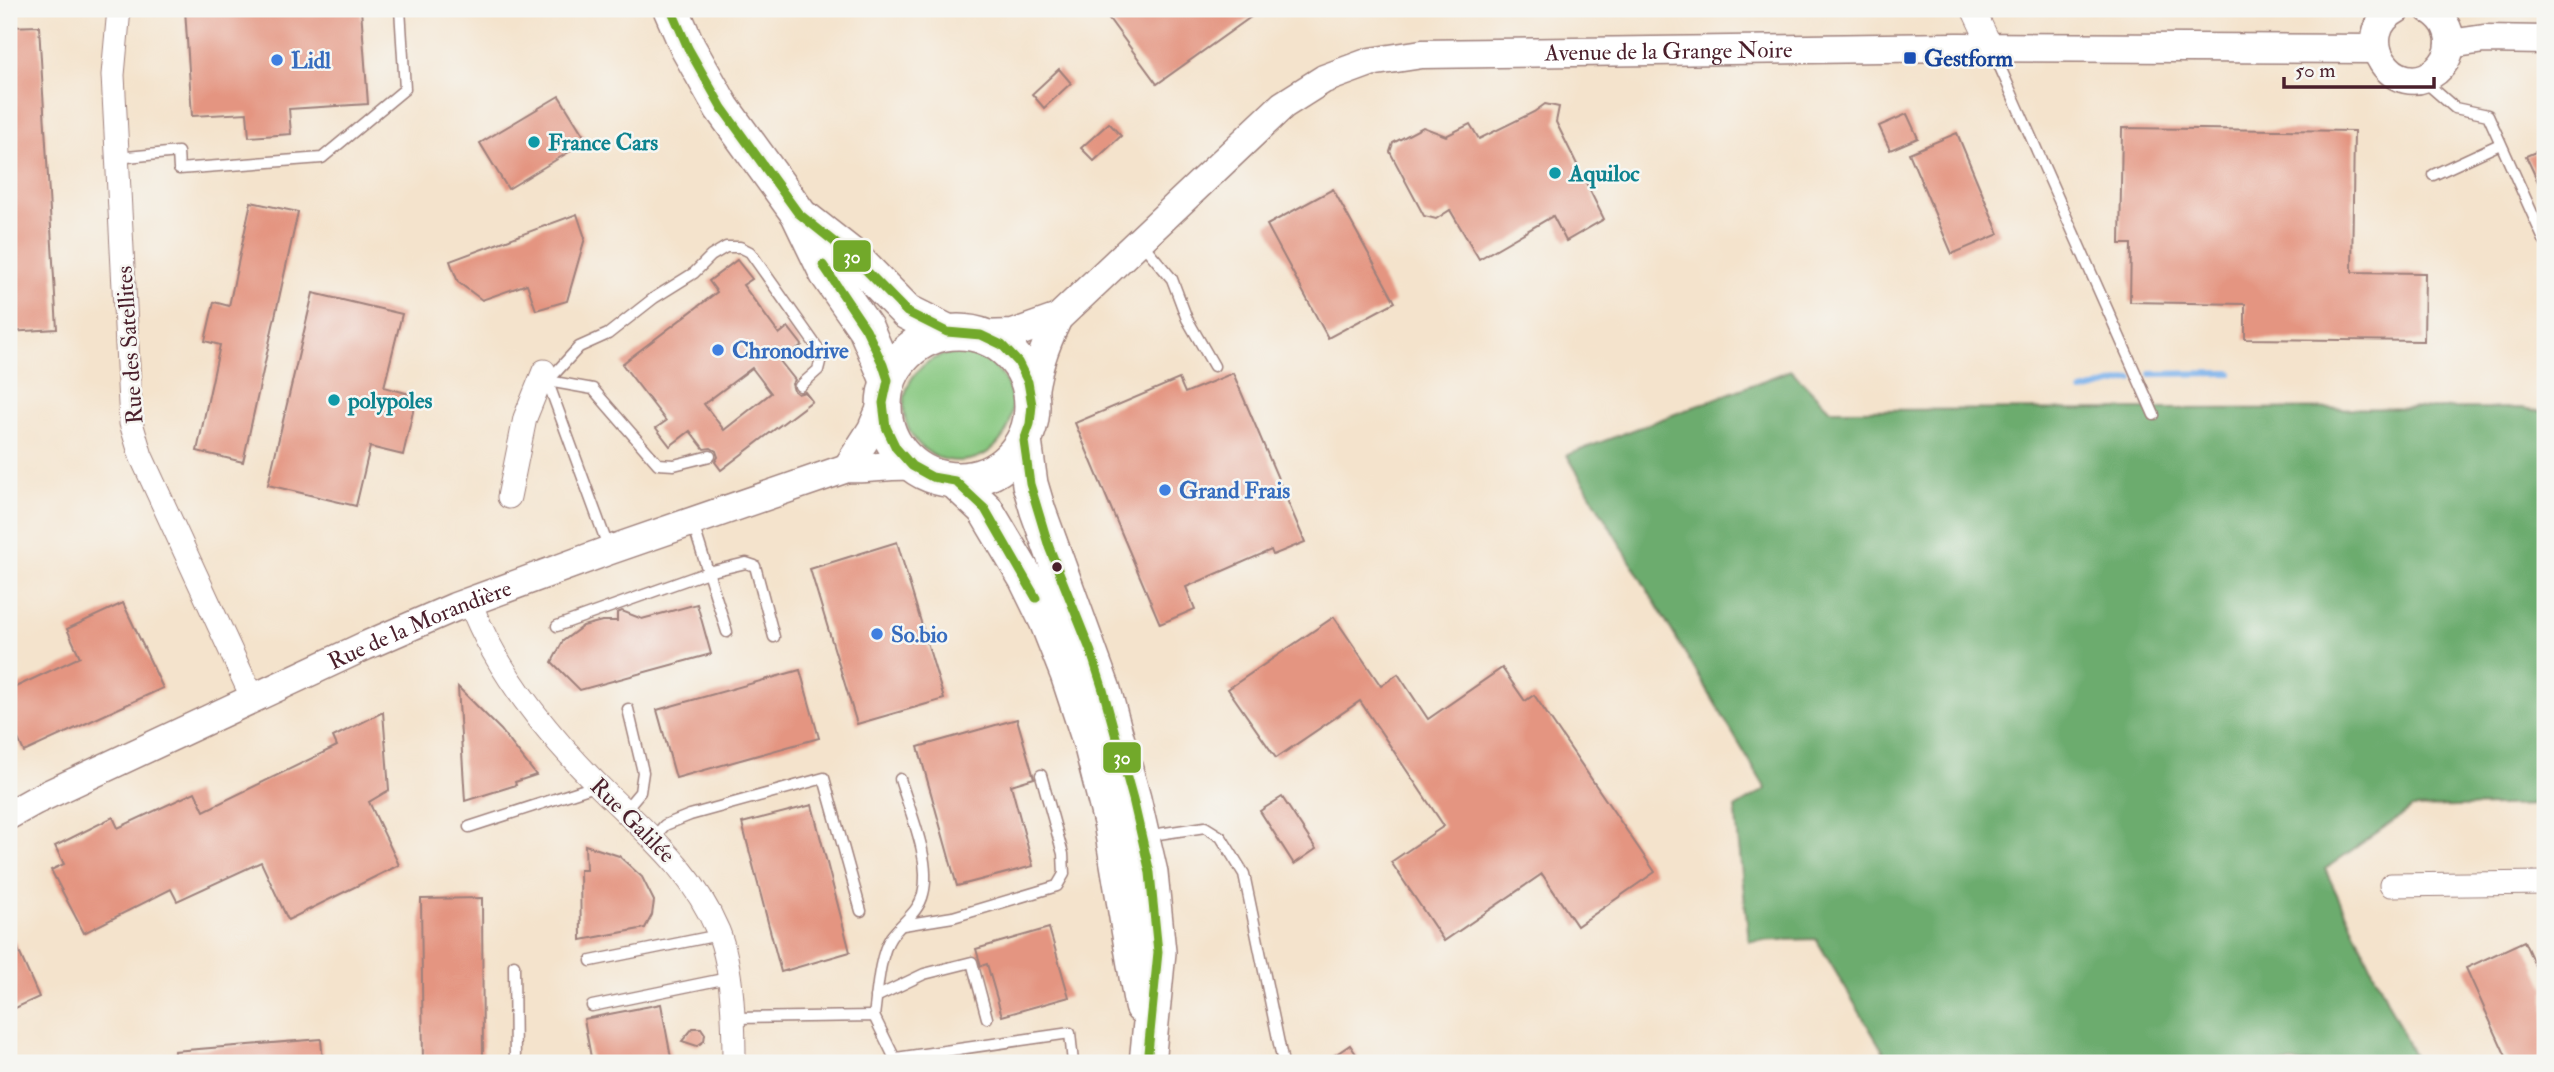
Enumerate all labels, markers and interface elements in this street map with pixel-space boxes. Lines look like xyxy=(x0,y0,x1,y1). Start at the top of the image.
street label: Avenue de la Grange Noire xyxy=(1544,35,1793,67)
place label: Gestform xyxy=(1924,44,2013,73)
place label: Lidl xyxy=(291,46,332,75)
scale bar xyxy=(2284,46,2435,90)
marker: Gestform xyxy=(1902,50,1918,66)
marker: Lidl xyxy=(269,52,285,68)
text: 50 m xyxy=(2295,57,2336,84)
place label: France Cars xyxy=(548,128,658,157)
marker: France Cars xyxy=(526,134,542,150)
place label: Aquiloc xyxy=(1568,159,1640,189)
marker: Aquiloc xyxy=(1547,165,1563,181)
line badge: 30 xyxy=(832,239,872,273)
text: 30 xyxy=(843,245,861,269)
street label: Rue des Satellites xyxy=(110,265,149,425)
place label: Chronodrive xyxy=(732,336,849,365)
marker: Chronodrive xyxy=(710,342,726,358)
place label: polypoles xyxy=(347,386,433,416)
marker: polypoles xyxy=(326,392,342,408)
place label: Grand Frais xyxy=(1179,476,1290,505)
marker: Grand Frais xyxy=(1157,482,1173,498)
unlabelled marker xyxy=(1050,560,1064,574)
street label: Rue de la Morandière xyxy=(323,573,516,676)
place label: So.bio xyxy=(891,620,948,649)
marker: So.bio xyxy=(869,626,885,642)
line badge: 30 xyxy=(1102,741,1142,774)
text: 30 xyxy=(1113,746,1131,770)
street label: Rue Galilée xyxy=(584,772,682,869)

